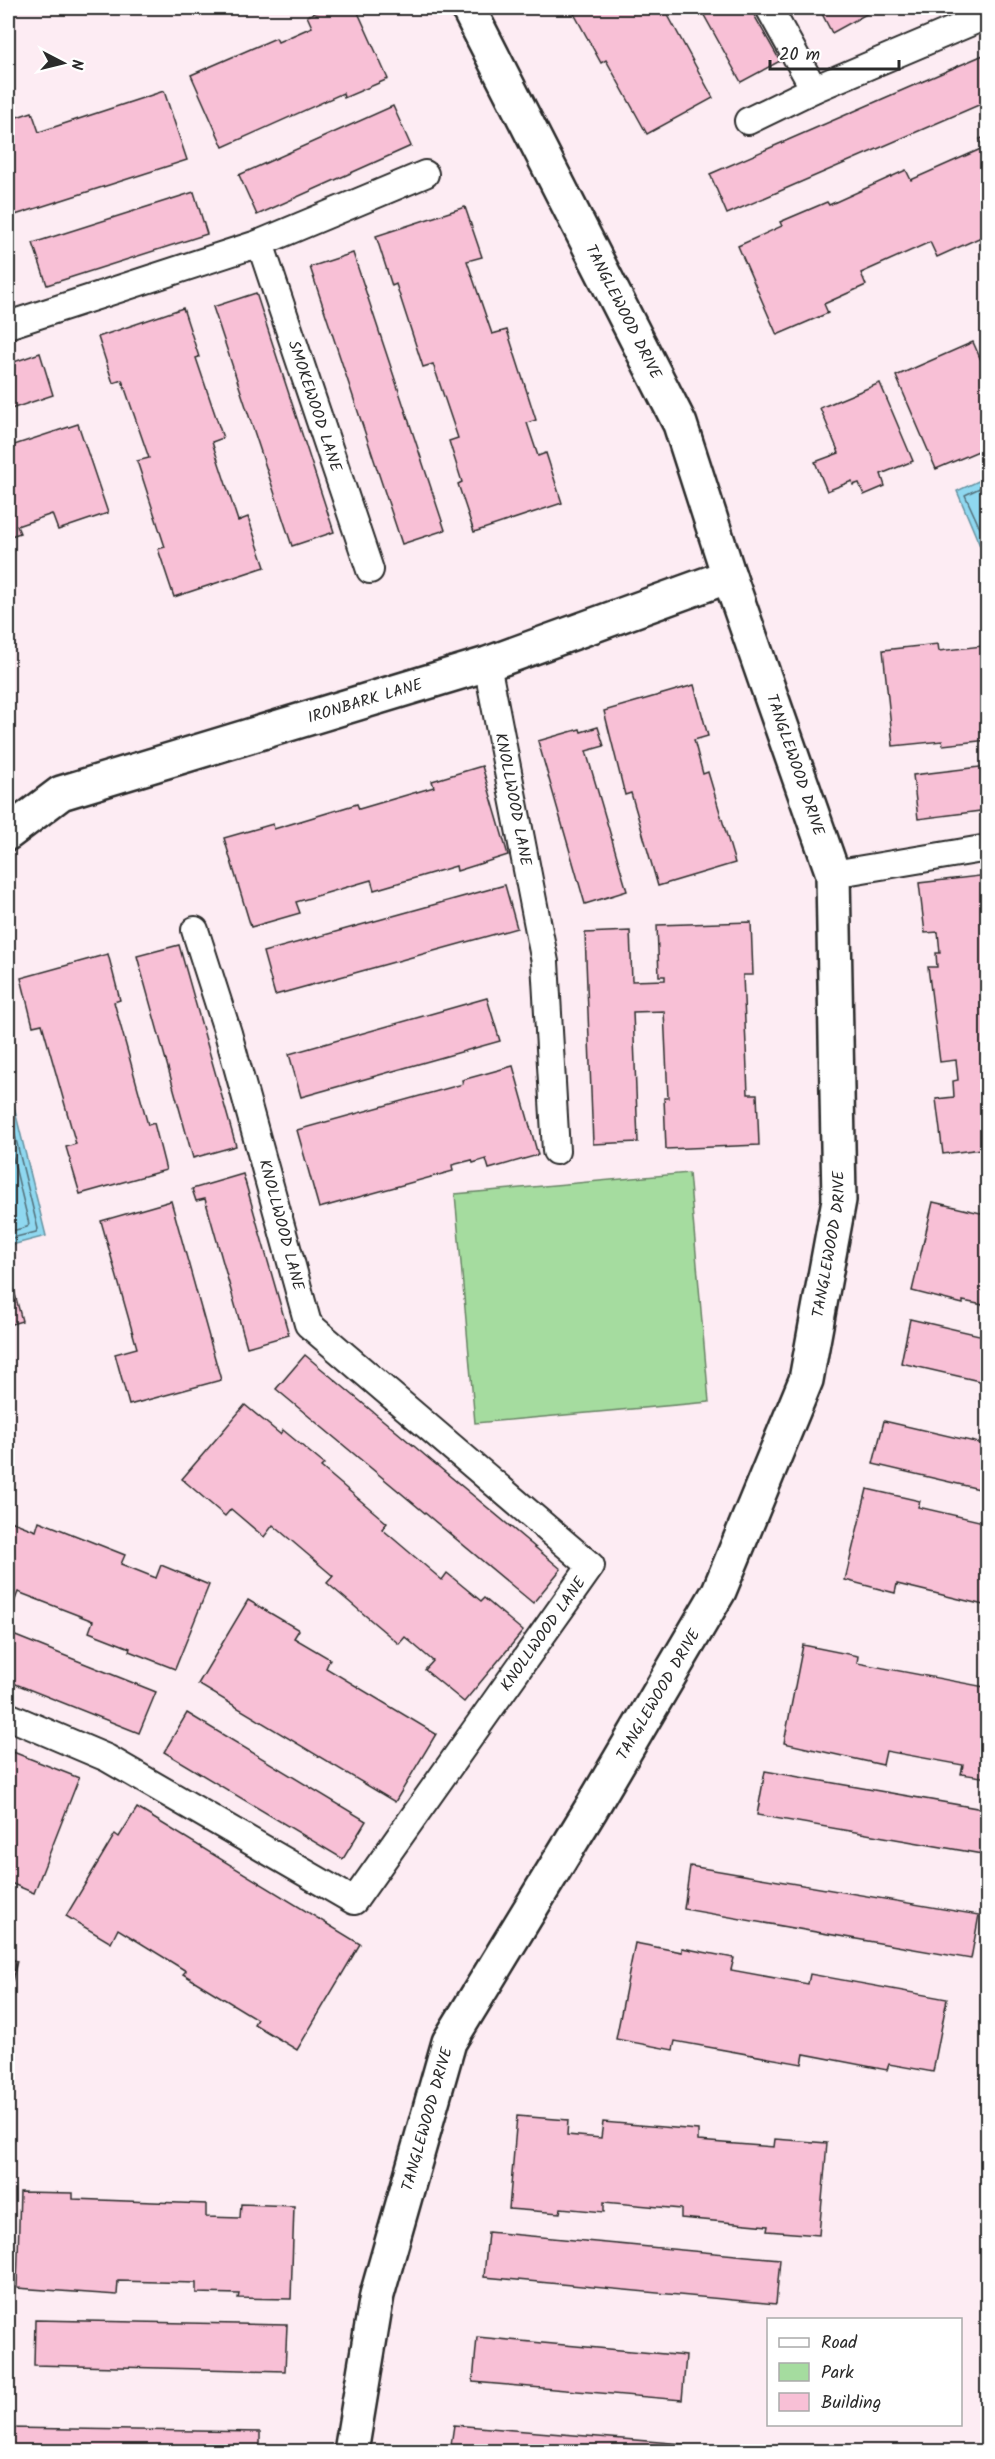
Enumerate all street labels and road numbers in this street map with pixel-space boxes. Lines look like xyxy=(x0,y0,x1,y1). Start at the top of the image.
street label: TANGLEWOOD DRIVE xyxy=(578,240,668,384)
street label: SMOKEWOOD LANE xyxy=(281,337,349,476)
street label: IRONBARK LANE xyxy=(304,672,426,730)
street label: TANGLEWOOD DRIVE xyxy=(759,691,831,840)
street label: KNOLLWOOD LANE xyxy=(488,731,539,869)
street label: KNOLLWOOD LANE xyxy=(251,1157,311,1294)
street label: TANGLEWOOD DRIVE xyxy=(805,1170,852,1320)
street label: KNOLLWOOD LANE xyxy=(494,1571,592,1696)
street label: TANGLEWOOD DRIVE xyxy=(610,1623,707,1765)
street label: TANGLEWOOD DRIVE xyxy=(395,2044,460,2194)

